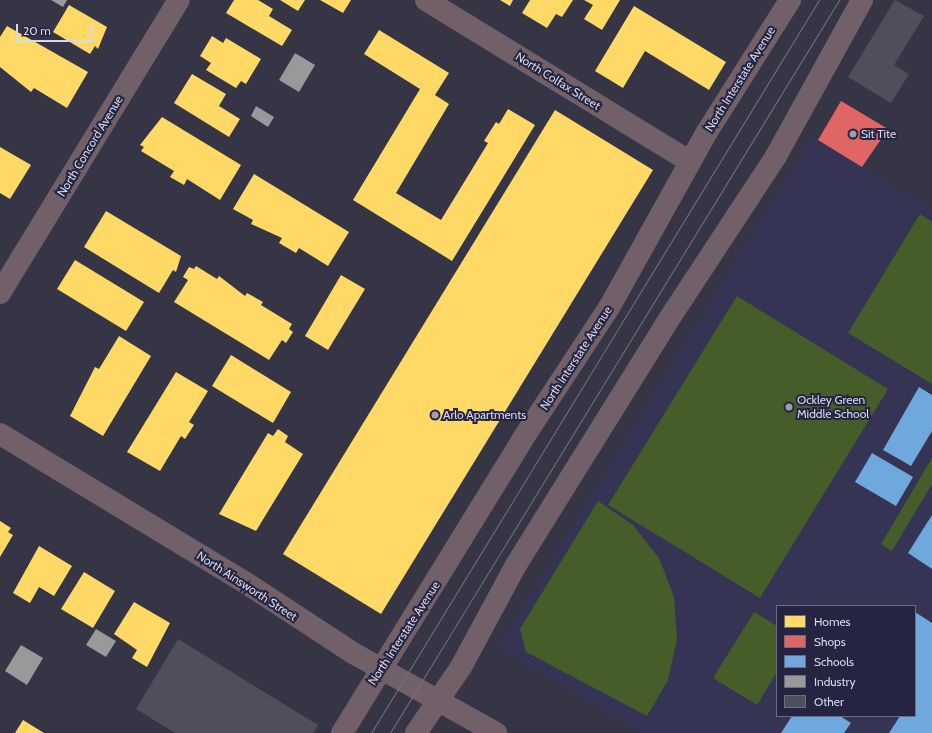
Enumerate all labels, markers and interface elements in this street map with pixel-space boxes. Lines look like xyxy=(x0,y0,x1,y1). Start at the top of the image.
scale bar xyxy=(18,16,94,42)
text: 20 m xyxy=(23,23,51,38)
street label: North Interstate Avenue xyxy=(702,24,778,134)
street label: North Colfax Street xyxy=(513,49,603,113)
street label: North Concord Avenue xyxy=(54,93,126,199)
place label: Sit Tite xyxy=(861,127,896,141)
marker: Sit Tite xyxy=(848,129,858,139)
street label: North Interstate Avenue xyxy=(537,303,615,413)
place label: Ockley Green Middle School xyxy=(797,393,869,421)
marker: Ockley Green Middle School xyxy=(784,402,794,412)
place label: Arlo Apartments xyxy=(443,408,526,422)
marker: Arlo Apartments xyxy=(430,410,440,420)
street label: North Ainsworth Street xyxy=(194,548,300,624)
street label: North Interstate Avenue xyxy=(365,578,443,688)
legend xyxy=(776,605,916,717)
text: Homes xyxy=(814,614,851,629)
text: Shops xyxy=(814,634,846,649)
text: Schools xyxy=(814,654,854,669)
text: Industry xyxy=(814,674,855,689)
text: Other xyxy=(814,694,844,709)

